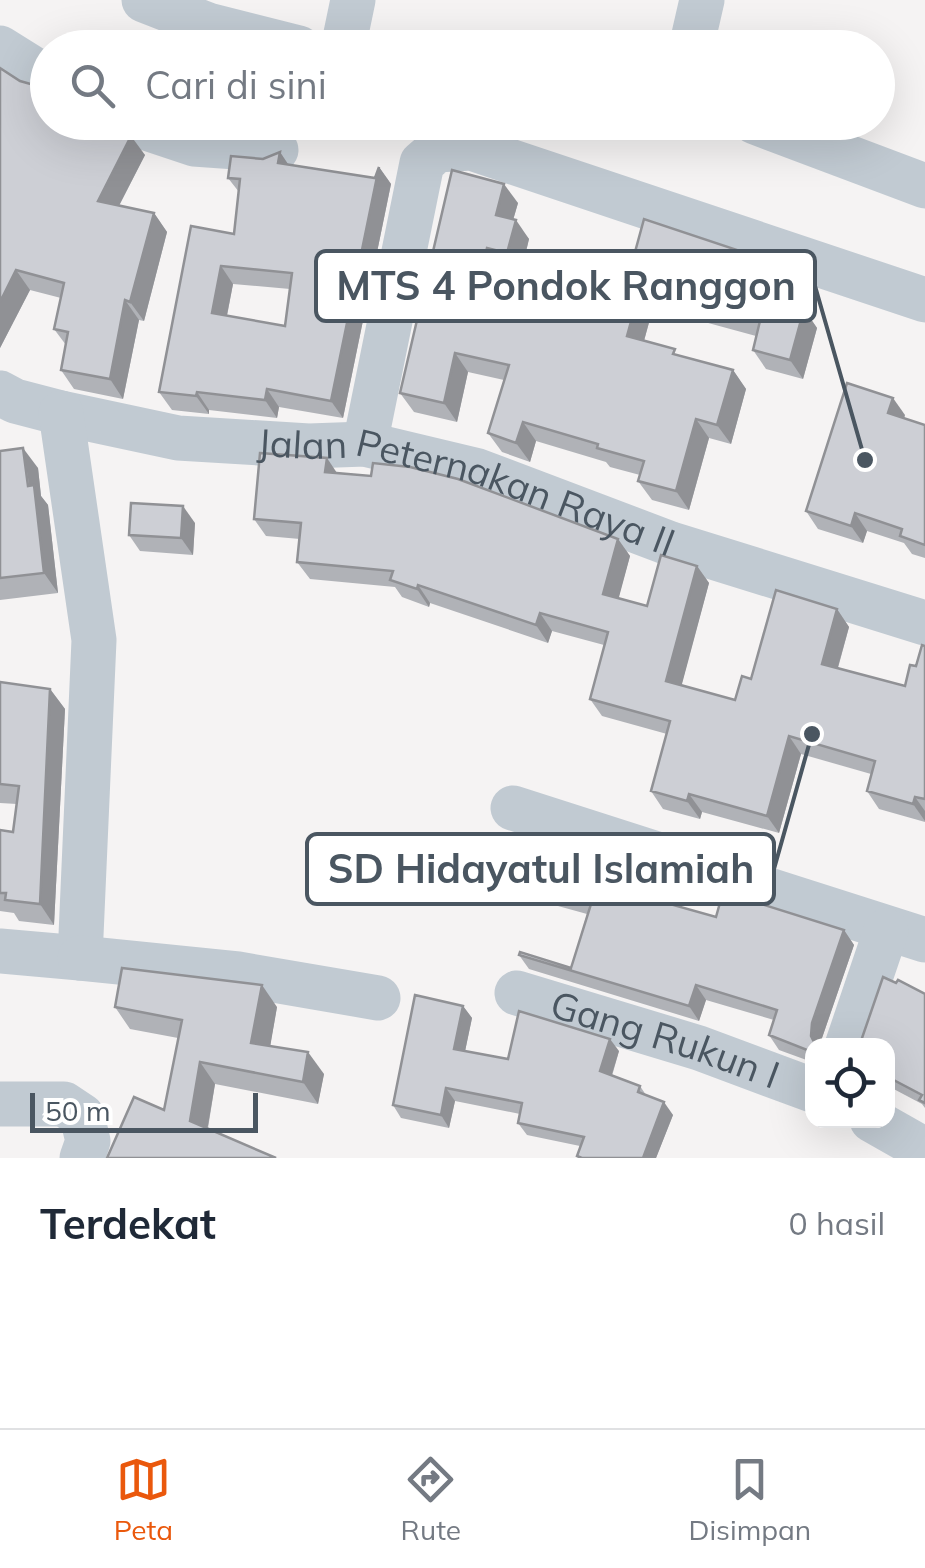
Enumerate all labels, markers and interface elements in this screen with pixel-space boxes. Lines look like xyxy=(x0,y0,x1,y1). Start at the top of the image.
search box xyxy=(30,30,895,140)
icon: search xyxy=(65,58,120,113)
text: Cari di sini xyxy=(145,61,327,109)
callout: MTS 4 Pondok Ranggon xyxy=(316,251,815,321)
text: MTS 4 Pondok Ranggon xyxy=(336,260,796,310)
street label: Jalan Peternakan Raya II xyxy=(256,418,682,566)
callout: SD Hidayatul Islamiah xyxy=(307,834,774,904)
text: SD Hidayatul Islamiah xyxy=(328,843,754,893)
street label: Gang Rukun I xyxy=(545,980,786,1099)
map controls xyxy=(805,1038,895,1128)
button: locate xyxy=(805,1038,895,1128)
scale bar xyxy=(30,1088,258,1132)
text: 50 m xyxy=(45,1093,111,1128)
text: Terdekat xyxy=(40,1197,216,1250)
text: 0 hasil xyxy=(788,1203,885,1243)
tab: Peta xyxy=(114,1452,173,1547)
tab: Rute xyxy=(401,1452,461,1547)
tab: Disimpan xyxy=(689,1452,811,1547)

